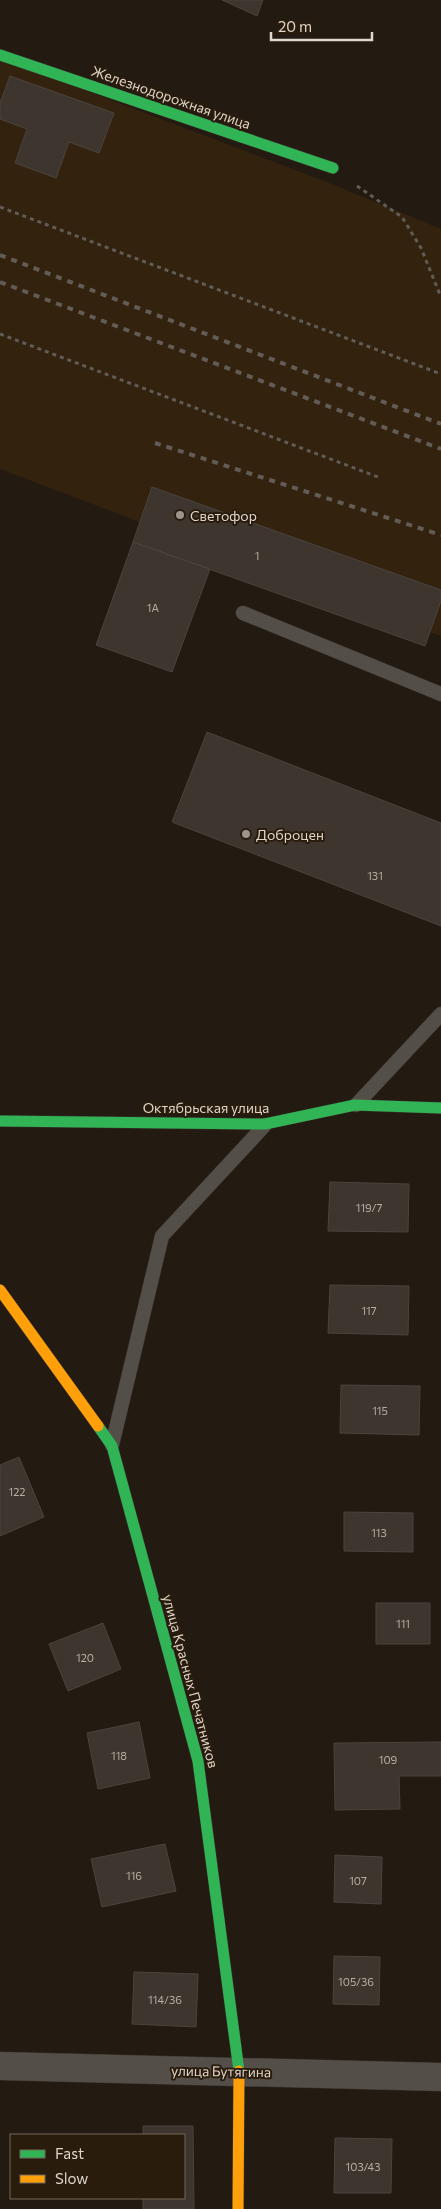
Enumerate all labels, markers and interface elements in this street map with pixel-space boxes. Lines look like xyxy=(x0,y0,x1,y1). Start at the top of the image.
scale bar xyxy=(271,10,372,42)
text: 20 m xyxy=(278,17,312,35)
street label: Железнодорожная улица xyxy=(89,62,253,132)
place label: Светофор xyxy=(190,507,257,524)
marker: Светофор xyxy=(174,509,186,521)
house number: 1 xyxy=(255,549,259,562)
house number: 1А xyxy=(147,601,160,614)
place label: Доброцен xyxy=(256,826,324,843)
marker: Доброцен xyxy=(240,828,252,840)
house number: 131 xyxy=(367,869,383,882)
street label: Октябрьская улица xyxy=(143,1099,269,1116)
house number: 119/7 xyxy=(356,1201,382,1214)
house number: 117 xyxy=(361,1304,377,1317)
house number: 115 xyxy=(372,1404,388,1417)
house number: 122 xyxy=(9,1485,25,1498)
house number: 113 xyxy=(371,1526,387,1539)
street label: улица Красных Печатников xyxy=(160,1592,222,1770)
house number: 111 xyxy=(396,1617,410,1630)
house number: 120 xyxy=(76,1651,94,1664)
house number: 118 xyxy=(111,1749,127,1762)
house number: 109 xyxy=(379,1753,398,1766)
house number: 116 xyxy=(126,1869,142,1882)
house number: 107 xyxy=(349,1874,367,1887)
house number: 105/36 xyxy=(338,1975,374,1988)
house number: 114/36 xyxy=(148,1993,182,2006)
street label: улица Бутягина xyxy=(171,2062,271,2080)
legend xyxy=(10,2134,185,2199)
text: Fast xyxy=(55,2144,84,2162)
house number: 103/43 xyxy=(346,2160,380,2173)
text: Slow xyxy=(55,2169,88,2187)

